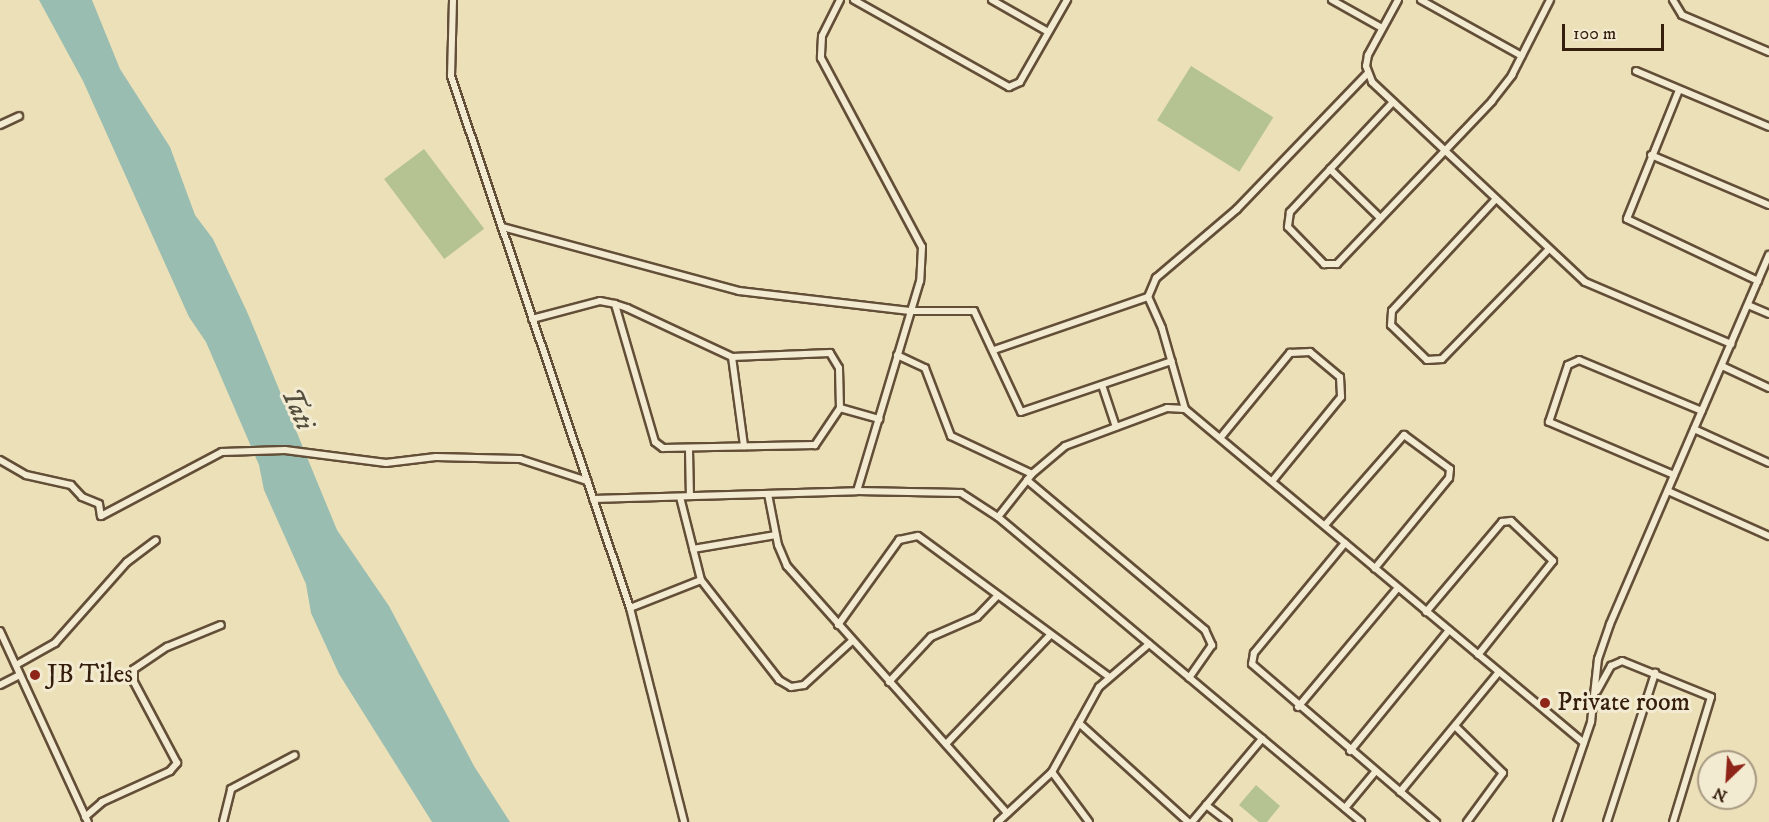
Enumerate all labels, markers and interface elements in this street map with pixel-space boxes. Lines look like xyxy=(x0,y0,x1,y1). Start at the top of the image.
scale bar xyxy=(1565,12,1667,50)
text: 100 m xyxy=(1573,23,1616,45)
water label: Tati xyxy=(273,383,321,435)
place label: JB Tiles xyxy=(47,659,133,691)
marker: JB Tiles xyxy=(28,668,42,682)
place label: Private room xyxy=(1557,687,1690,719)
marker: Private room xyxy=(1538,696,1552,710)
north arrow xyxy=(1697,750,1757,810)
text: N xyxy=(1710,783,1730,806)

